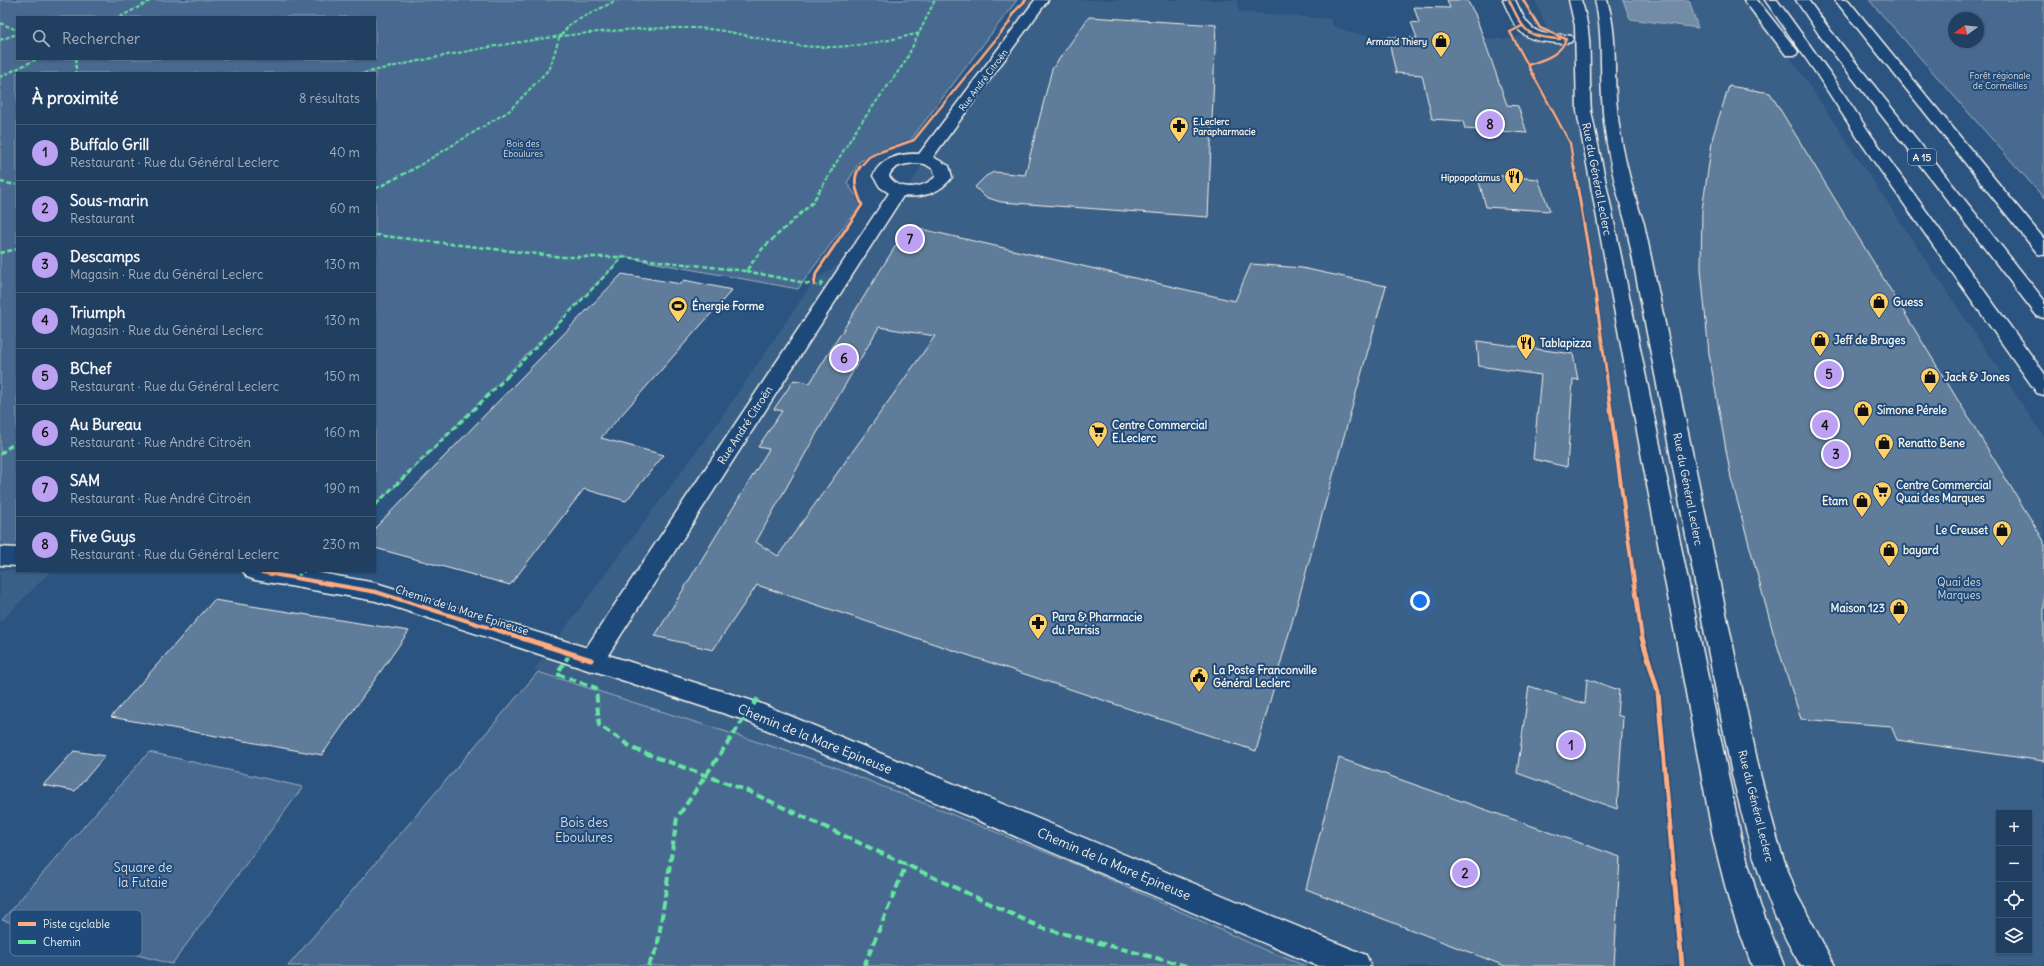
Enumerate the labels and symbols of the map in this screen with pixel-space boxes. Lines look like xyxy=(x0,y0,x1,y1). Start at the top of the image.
north arrow xyxy=(1948,12,1984,48)
shop icon: Armand Thiery xyxy=(1430,30,1452,58)
place label: Armand Thiery xyxy=(1366,36,1427,48)
street label: Rue André Citroën xyxy=(956,47,1010,113)
park label: Forêt régionale de Cormeilles xyxy=(1970,70,2031,91)
pin: 8 xyxy=(1477,109,1503,139)
pharmacy icon: E.Leclerc Parapharmacie xyxy=(1168,115,1190,143)
place label: E.Leclerc Parapharmacie xyxy=(1193,116,1256,138)
street label: Rue du Général Leclerc xyxy=(1579,121,1615,237)
park label: Bois des Éboulures xyxy=(503,138,543,159)
road number: A 15 xyxy=(1908,149,1936,165)
restaurant icon: Hippopotamus xyxy=(1503,166,1525,194)
place label: Hippopotamus xyxy=(1441,172,1500,184)
pin: 7 xyxy=(897,224,923,254)
shop icon: Guess xyxy=(1868,291,1890,319)
sports icon: Énergie Forme xyxy=(667,295,689,323)
place label: Guess xyxy=(1893,295,1923,309)
place label: Énergie Forme xyxy=(692,298,764,314)
shop icon: Jeff de Bruges xyxy=(1809,329,1831,357)
restaurant icon: Tablapizza xyxy=(1515,332,1537,360)
place label: Jeff de Bruges xyxy=(1834,333,1905,348)
place label: Tablapizza xyxy=(1540,336,1592,351)
pin: 6 xyxy=(831,343,857,373)
pin: 5 xyxy=(1816,359,1842,389)
shop icon: Jack & Jones xyxy=(1919,366,1941,394)
place label: Jack & Jones xyxy=(1944,370,2010,384)
street label: Rue André Citroën xyxy=(714,383,776,467)
shop icon: Simone Pérele xyxy=(1852,399,1874,427)
place label: Simone Pérele xyxy=(1877,403,1947,417)
pin: 4 xyxy=(1812,410,1838,440)
place label: Centre Commercial E.Leclerc xyxy=(1112,418,1207,445)
supermarket icon: Centre Commercial E.Leclerc xyxy=(1087,420,1109,448)
street label: Rue du Général Leclerc xyxy=(1670,431,1706,547)
shop icon: Renatto Bene xyxy=(1873,432,1895,460)
place label: Renatto Bene xyxy=(1898,436,1965,450)
pin: 3 xyxy=(1823,439,1849,469)
place label: Centre Commercial Quai des Marques xyxy=(1896,478,1991,506)
supermarket icon: Centre Commercial Quai des Marques xyxy=(1871,480,1893,508)
shop icon: Etam xyxy=(1851,490,1873,518)
place label: Etam xyxy=(1822,494,1848,508)
shop icon: Le Creuset xyxy=(1991,519,2013,547)
place label: Le Creuset xyxy=(1935,523,1988,537)
shop icon: bayard xyxy=(1878,539,1900,567)
place label: bayard xyxy=(1903,543,1939,558)
park label: Quai des Marques xyxy=(1937,575,1981,602)
street label: Chemin de la Mare Epineuse xyxy=(393,582,531,638)
your location xyxy=(1410,591,1430,611)
shop icon: Maison 123 xyxy=(1888,597,1910,625)
place label: Maison 123 xyxy=(1831,601,1885,615)
place label: Para & Pharmacie du Parisis xyxy=(1052,610,1143,637)
pharmacy icon: Para & Pharmacie du Parisis xyxy=(1027,612,1049,640)
place label: La Poste Franconville Général Leclerc xyxy=(1213,663,1317,690)
public building icon: La Poste Franconville Général Leclerc xyxy=(1188,665,1210,693)
street label: Chemin de la Mare Epineuse xyxy=(735,700,895,778)
pin: 1 xyxy=(1558,730,1584,760)
street label: Rue du Général Leclerc xyxy=(1735,749,1777,864)
park label: Bois des Eboulures xyxy=(555,814,613,846)
street label: Chemin de la Mare Epineuse xyxy=(1035,824,1193,904)
pin: 2 xyxy=(1452,858,1478,888)
park label: Square de la Futaie xyxy=(114,859,172,891)
legend xyxy=(10,910,142,956)
text: Piste cyclable xyxy=(43,917,110,931)
text: Chemin xyxy=(43,935,81,949)

